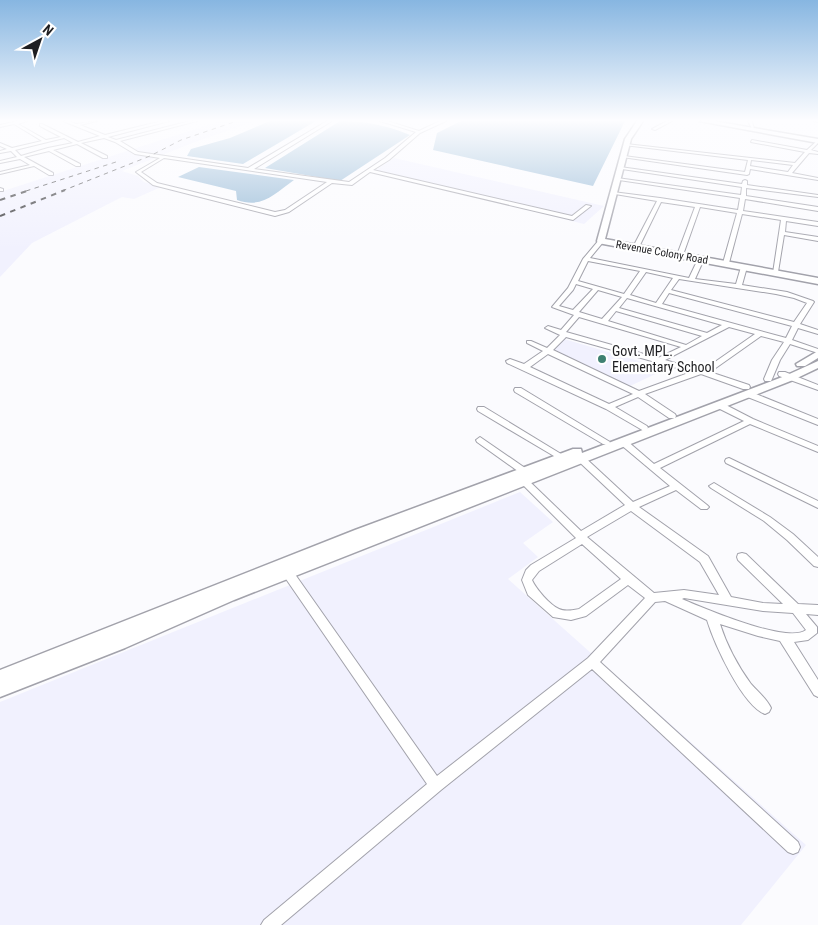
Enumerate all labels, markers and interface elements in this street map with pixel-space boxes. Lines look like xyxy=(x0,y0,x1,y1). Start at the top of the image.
north arrow xyxy=(15,15,65,65)
text: N xyxy=(40,21,57,39)
street label: Revenue Colony Road xyxy=(615,238,709,267)
place label: Govt. MPL. Elementary School xyxy=(612,343,715,375)
marker: Govt. MPL. Elementary School xyxy=(596,353,608,365)

